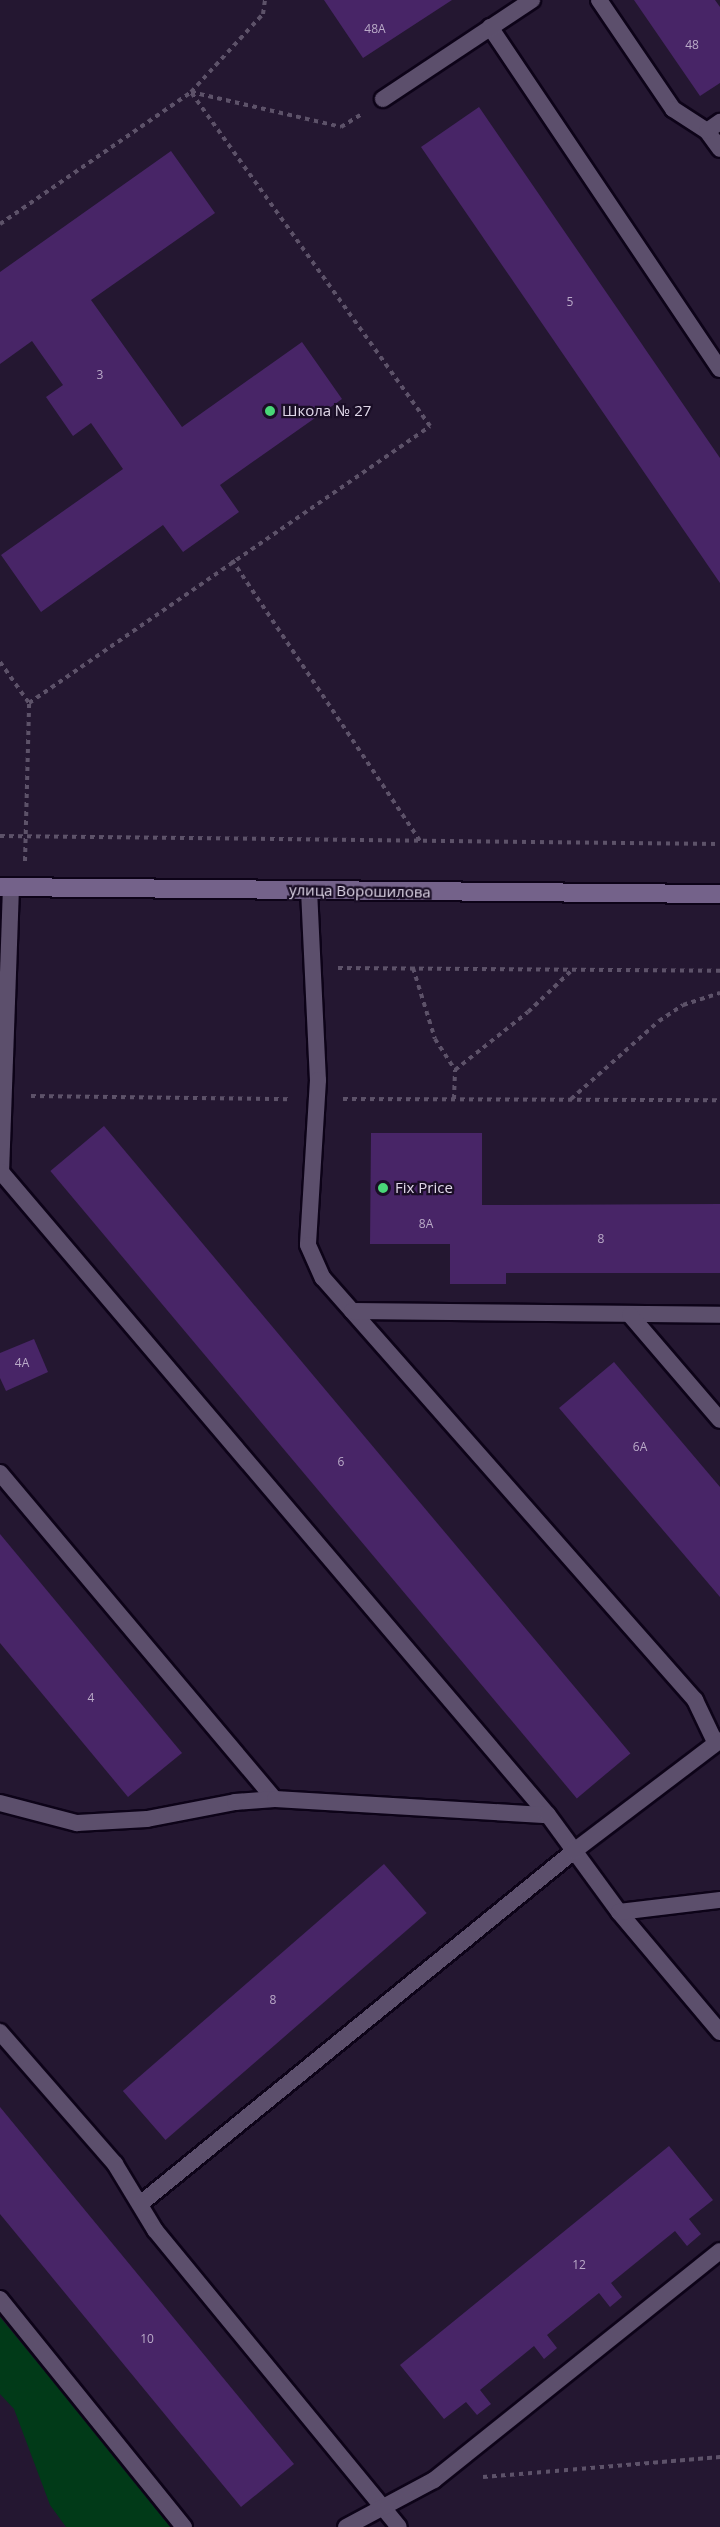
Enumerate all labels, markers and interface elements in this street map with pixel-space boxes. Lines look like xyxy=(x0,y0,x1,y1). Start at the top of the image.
house number: 48А xyxy=(364,22,386,36)
house number: 48 xyxy=(685,38,699,52)
house number: 5 xyxy=(567,295,573,309)
house number: 3 xyxy=(97,368,103,382)
place label: Школа № 27 xyxy=(282,402,371,420)
marker: Школа № 27 xyxy=(263,404,277,418)
street label: улица Ворошилова xyxy=(289,881,431,901)
place label: Fix Price xyxy=(395,1179,453,1197)
marker: Fix Price xyxy=(376,1181,390,1195)
house number: 8А xyxy=(419,1217,433,1231)
house number: 8 xyxy=(598,1232,604,1246)
house number: 4А xyxy=(15,1356,29,1370)
house number: 6А xyxy=(633,1440,647,1454)
house number: 6 xyxy=(338,1455,344,1469)
house number: 4 xyxy=(88,1691,94,1705)
house number: 8 xyxy=(270,1993,276,2007)
house number: 12 xyxy=(572,2258,586,2272)
house number: 10 xyxy=(140,2332,154,2346)

